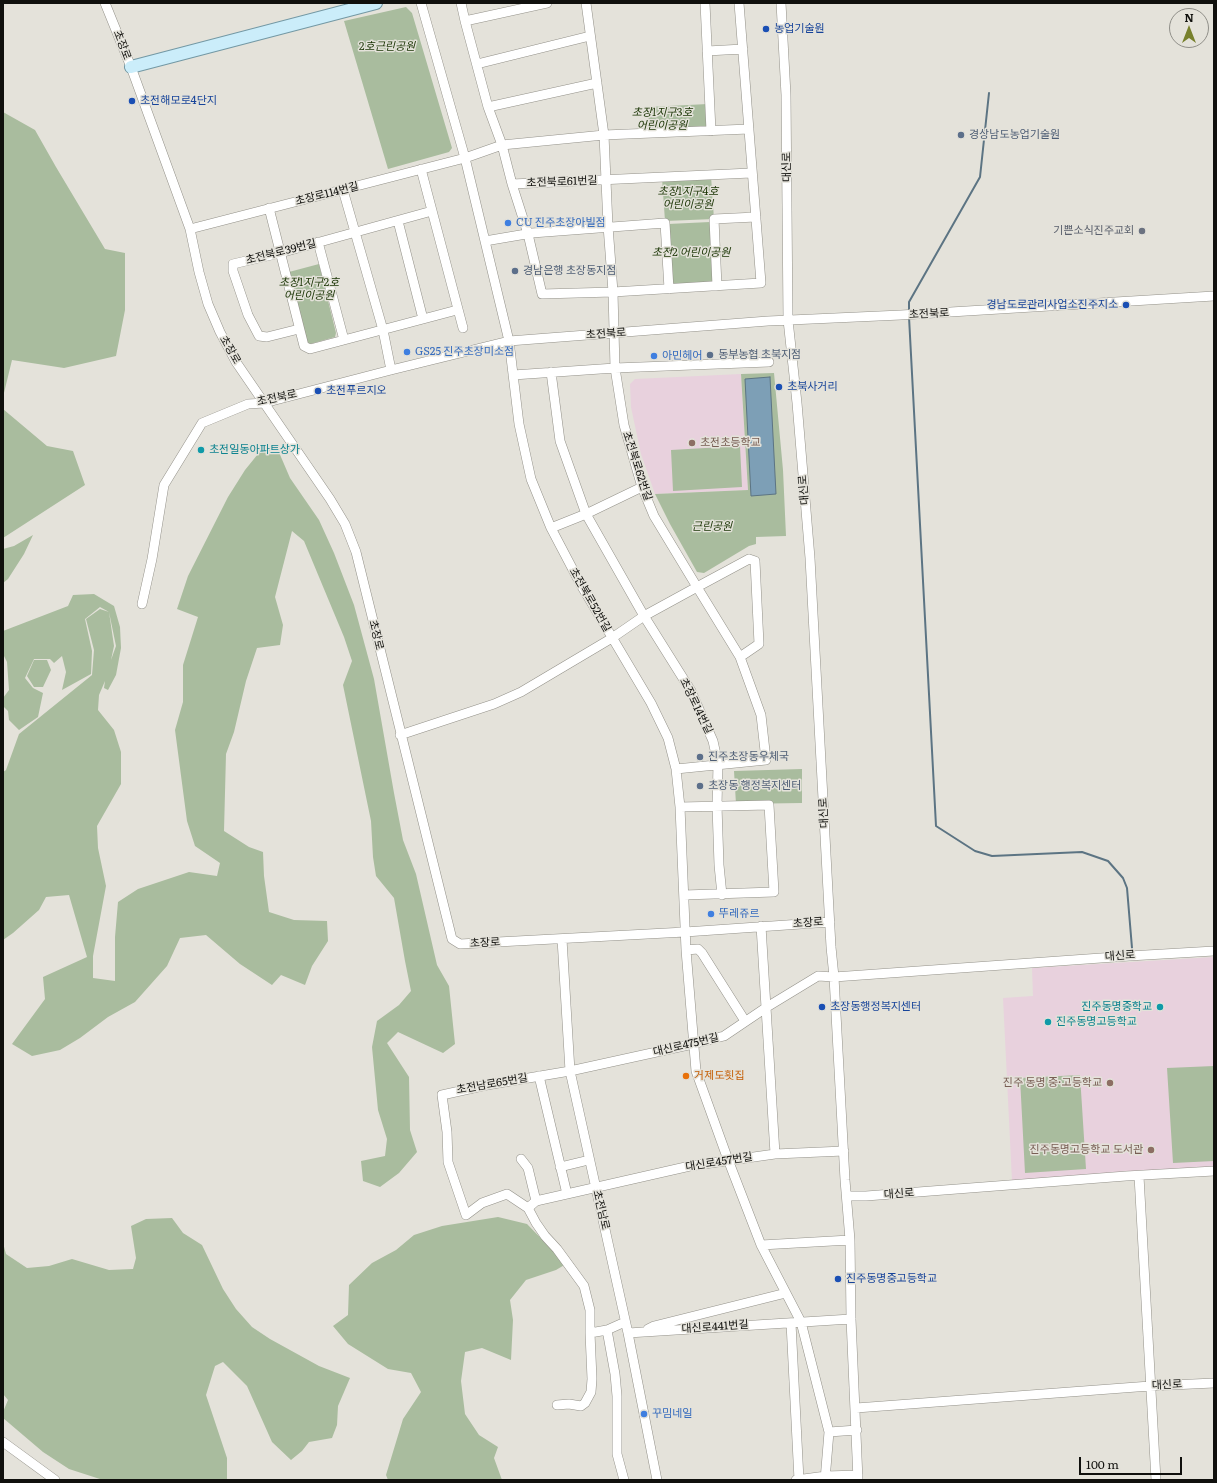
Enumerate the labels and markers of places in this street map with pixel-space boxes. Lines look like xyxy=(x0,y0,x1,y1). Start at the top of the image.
place label: 농업기술원 xyxy=(774,22,825,36)
marker: 농업기술원 xyxy=(761,24,771,34)
place label: 초전해모로4단지 xyxy=(140,94,217,108)
marker: 초전해모로4단지 xyxy=(127,96,137,106)
place label: 경상남도농업기술원 xyxy=(969,128,1060,142)
marker: 경상남도농업기술원 xyxy=(956,130,966,140)
place label: CU 진주초장아빌점 xyxy=(516,216,606,230)
marker: CU 진주초장아빌점 xyxy=(503,218,513,228)
place label: 기쁜소식진주교회 xyxy=(1053,224,1134,238)
marker: 기쁜소식진주교회 xyxy=(1137,226,1147,236)
place label: 경남은행 초장동지점 xyxy=(523,264,616,278)
marker: 경남은행 초장동지점 xyxy=(510,266,520,276)
place label: 경남도로관리사업소진주지소 xyxy=(986,298,1118,312)
marker: 경남도로관리사업소진주지소 xyxy=(1121,300,1131,310)
place label: GS25 진주초장미소점 xyxy=(415,345,514,359)
marker: GS25 진주초장미소점 xyxy=(402,347,412,357)
place label: 동부농협 초북지점 xyxy=(718,348,801,362)
place label: 아민헤어 xyxy=(662,349,702,363)
marker: 동부농협 초북지점 xyxy=(705,350,715,360)
marker: 아민헤어 xyxy=(649,351,659,361)
place label: 초북사거리 xyxy=(787,380,838,394)
marker: 초북사거리 xyxy=(774,382,784,392)
place label: 초전푸르지오 xyxy=(326,384,387,398)
marker: 초전푸르지오 xyxy=(313,386,323,396)
place label: 초전초등학교 xyxy=(700,436,761,450)
marker: 초전초등학교 xyxy=(687,438,697,448)
place label: 초전일동아파트상가 xyxy=(209,443,300,457)
marker: 초전일동아파트상가 xyxy=(196,445,206,455)
place label: 진주초장동우체국 xyxy=(708,750,789,764)
marker: 진주초장동우체국 xyxy=(695,752,705,762)
place label: 초장동 행정복지센터 xyxy=(708,779,801,793)
marker: 초장동 행정복지센터 xyxy=(695,781,705,791)
place label: 뚜레쥬르 xyxy=(719,907,759,921)
marker: 뚜레쥬르 xyxy=(706,909,716,919)
place label: 초장동행정복지센터 xyxy=(830,1000,921,1014)
place label: 진주동명중학교 xyxy=(1081,1000,1152,1014)
marker: 초장동행정복지센터 xyxy=(817,1002,827,1012)
marker: 진주동명중학교 xyxy=(1155,1002,1165,1012)
place label: 진주동명고등학교 xyxy=(1056,1015,1137,1029)
marker: 진주동명고등학교 xyxy=(1043,1017,1053,1027)
place label: 거제도횟집 xyxy=(694,1069,745,1083)
marker: 거제도횟집 xyxy=(681,1071,691,1081)
place label: 진주 동명 중·고등학교 xyxy=(1003,1076,1102,1090)
marker: 진주 동명 중·고등학교 xyxy=(1105,1078,1115,1088)
place label: 진주동명고등학교 도서관 xyxy=(1029,1143,1143,1157)
marker: 진주동명고등학교 도서관 xyxy=(1146,1145,1156,1155)
place label: 진주동명중고등학교 xyxy=(846,1272,937,1286)
marker: 진주동명중고등학교 xyxy=(833,1274,843,1284)
place label: 꾸밈네일 xyxy=(652,1407,692,1421)
marker: 꾸밈네일 xyxy=(639,1409,649,1419)

